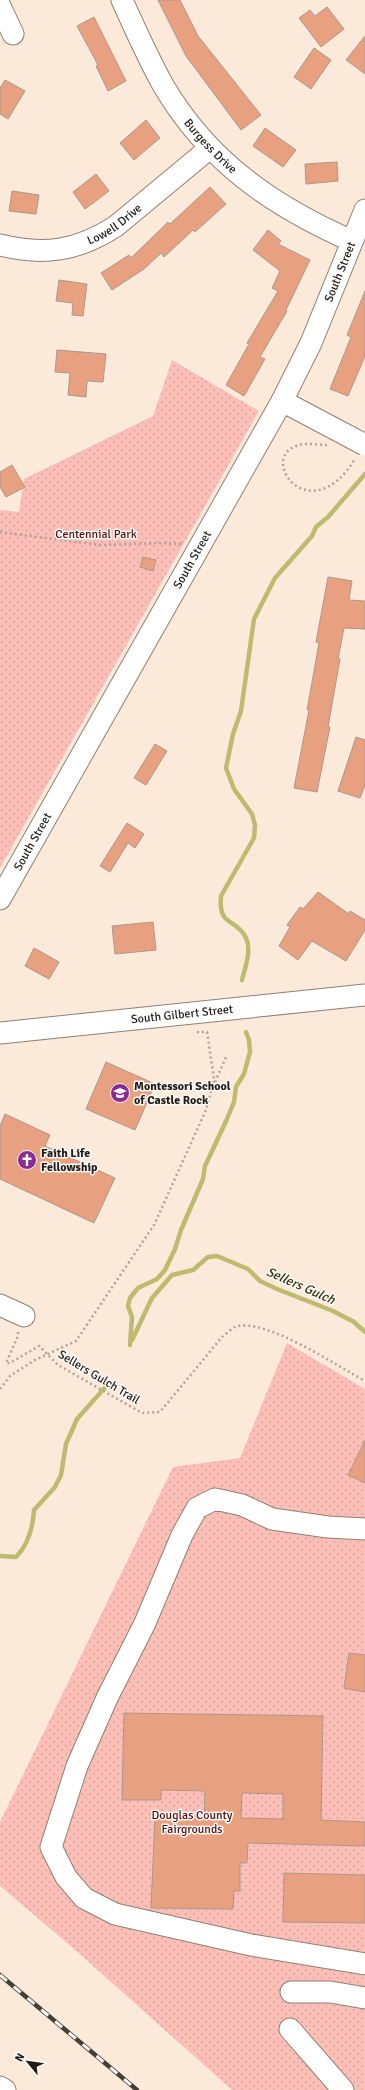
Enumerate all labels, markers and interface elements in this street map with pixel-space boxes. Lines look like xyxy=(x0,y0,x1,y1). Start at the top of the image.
street label: Burgess Drive xyxy=(180,116,240,177)
street label: Lowell Drive xyxy=(85,201,145,248)
street label: South Street xyxy=(321,239,359,305)
park label: Centennial Park xyxy=(55,527,137,542)
street label: South Street xyxy=(170,528,215,592)
street label: South Street xyxy=(11,810,55,873)
street label: South Gilbert Street xyxy=(130,1002,234,1027)
place label: Montessori School of Castle Rock xyxy=(134,1079,231,1108)
school or university icon: Montessori School of Castle Rock xyxy=(109,1082,131,1104)
place label: Faith Life Fellowship xyxy=(41,1146,98,1175)
church icon: Faith Life Fellowship xyxy=(16,1149,38,1171)
water label: Sellers Gulch xyxy=(264,1264,338,1309)
street label: Sellers Gulch Trail xyxy=(55,1347,143,1408)
park label: Douglas County Fairgrounds xyxy=(152,1808,233,1837)
north arrow xyxy=(8,2042,48,2082)
text: N xyxy=(12,2051,27,2064)

